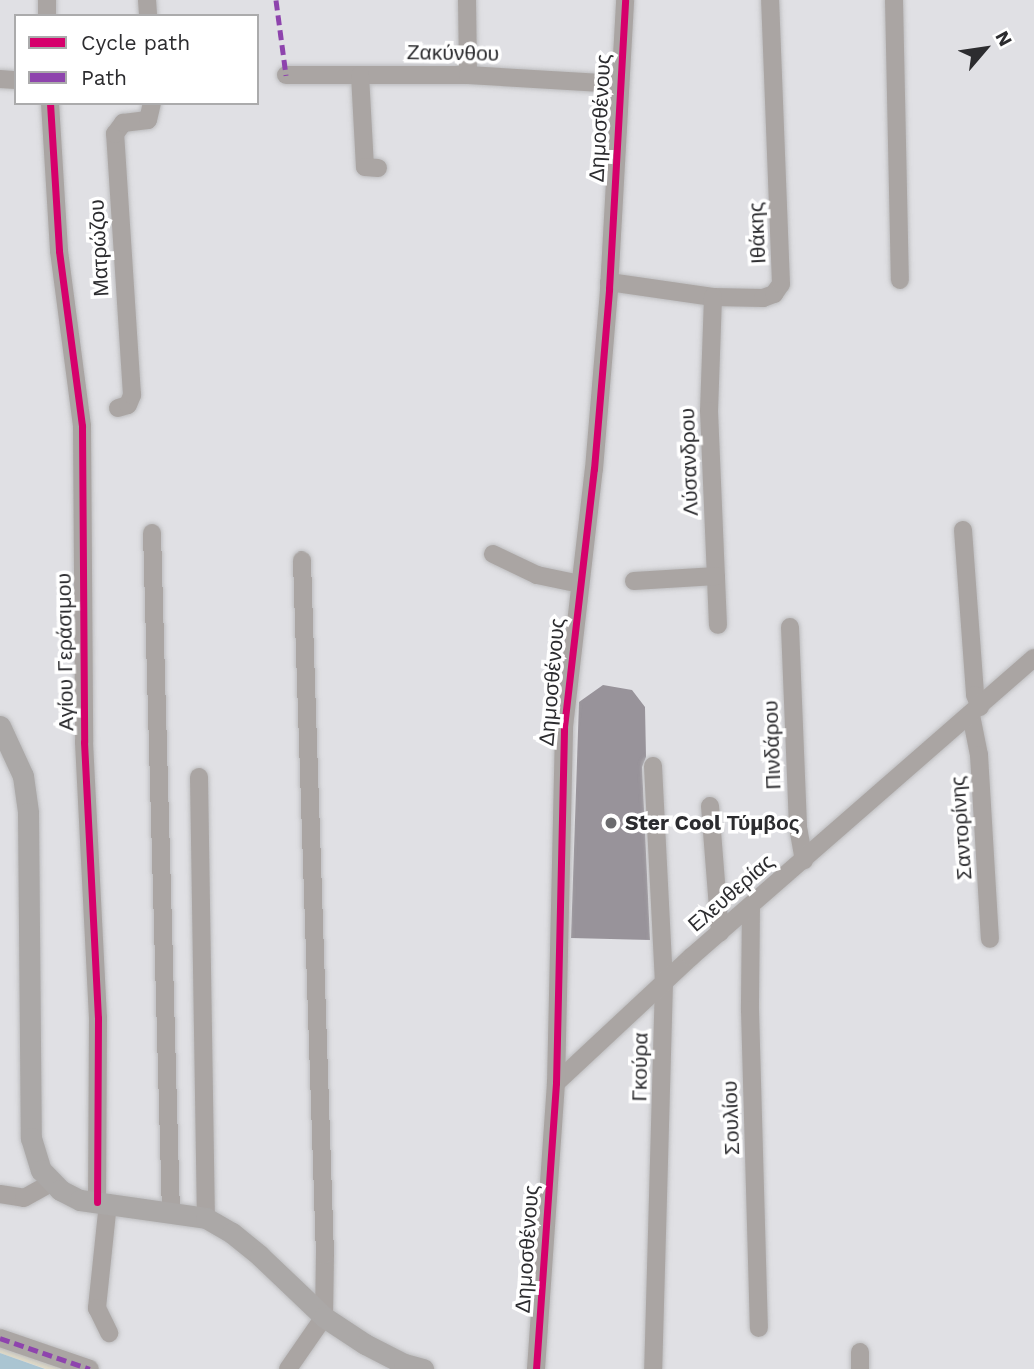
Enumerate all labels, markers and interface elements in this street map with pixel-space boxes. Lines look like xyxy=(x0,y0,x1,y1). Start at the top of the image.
legend xyxy=(14,14,259,105)
north arrow xyxy=(950,14,1020,84)
text: N xyxy=(990,27,1017,50)
text: Cycle path xyxy=(81,30,190,55)
street label: Ζακύνθου xyxy=(407,40,499,66)
street label: Δημοσθένους xyxy=(584,53,616,183)
text: Path xyxy=(81,65,127,90)
street label: Ματρώζου xyxy=(84,199,114,297)
street label: Ιθάκης xyxy=(743,201,771,265)
street label: Λύσανδρου xyxy=(675,408,703,516)
street label: Αγίου Γεράσιμου xyxy=(51,573,79,731)
street label: Δημοσθένους xyxy=(534,617,570,747)
street label: Πινδάρου xyxy=(758,700,786,790)
street label: Σαντορίνης xyxy=(945,775,977,881)
place label: Ster Cool Τύμβος xyxy=(625,810,800,836)
marker: Ster Cool Τύμβος xyxy=(603,815,619,831)
street label: Ελευθερίας xyxy=(683,849,779,937)
street label: Γκούρα xyxy=(627,1032,653,1102)
street label: Σουλίου xyxy=(717,1080,745,1156)
street label: Δημοσθένους xyxy=(510,1184,544,1314)

